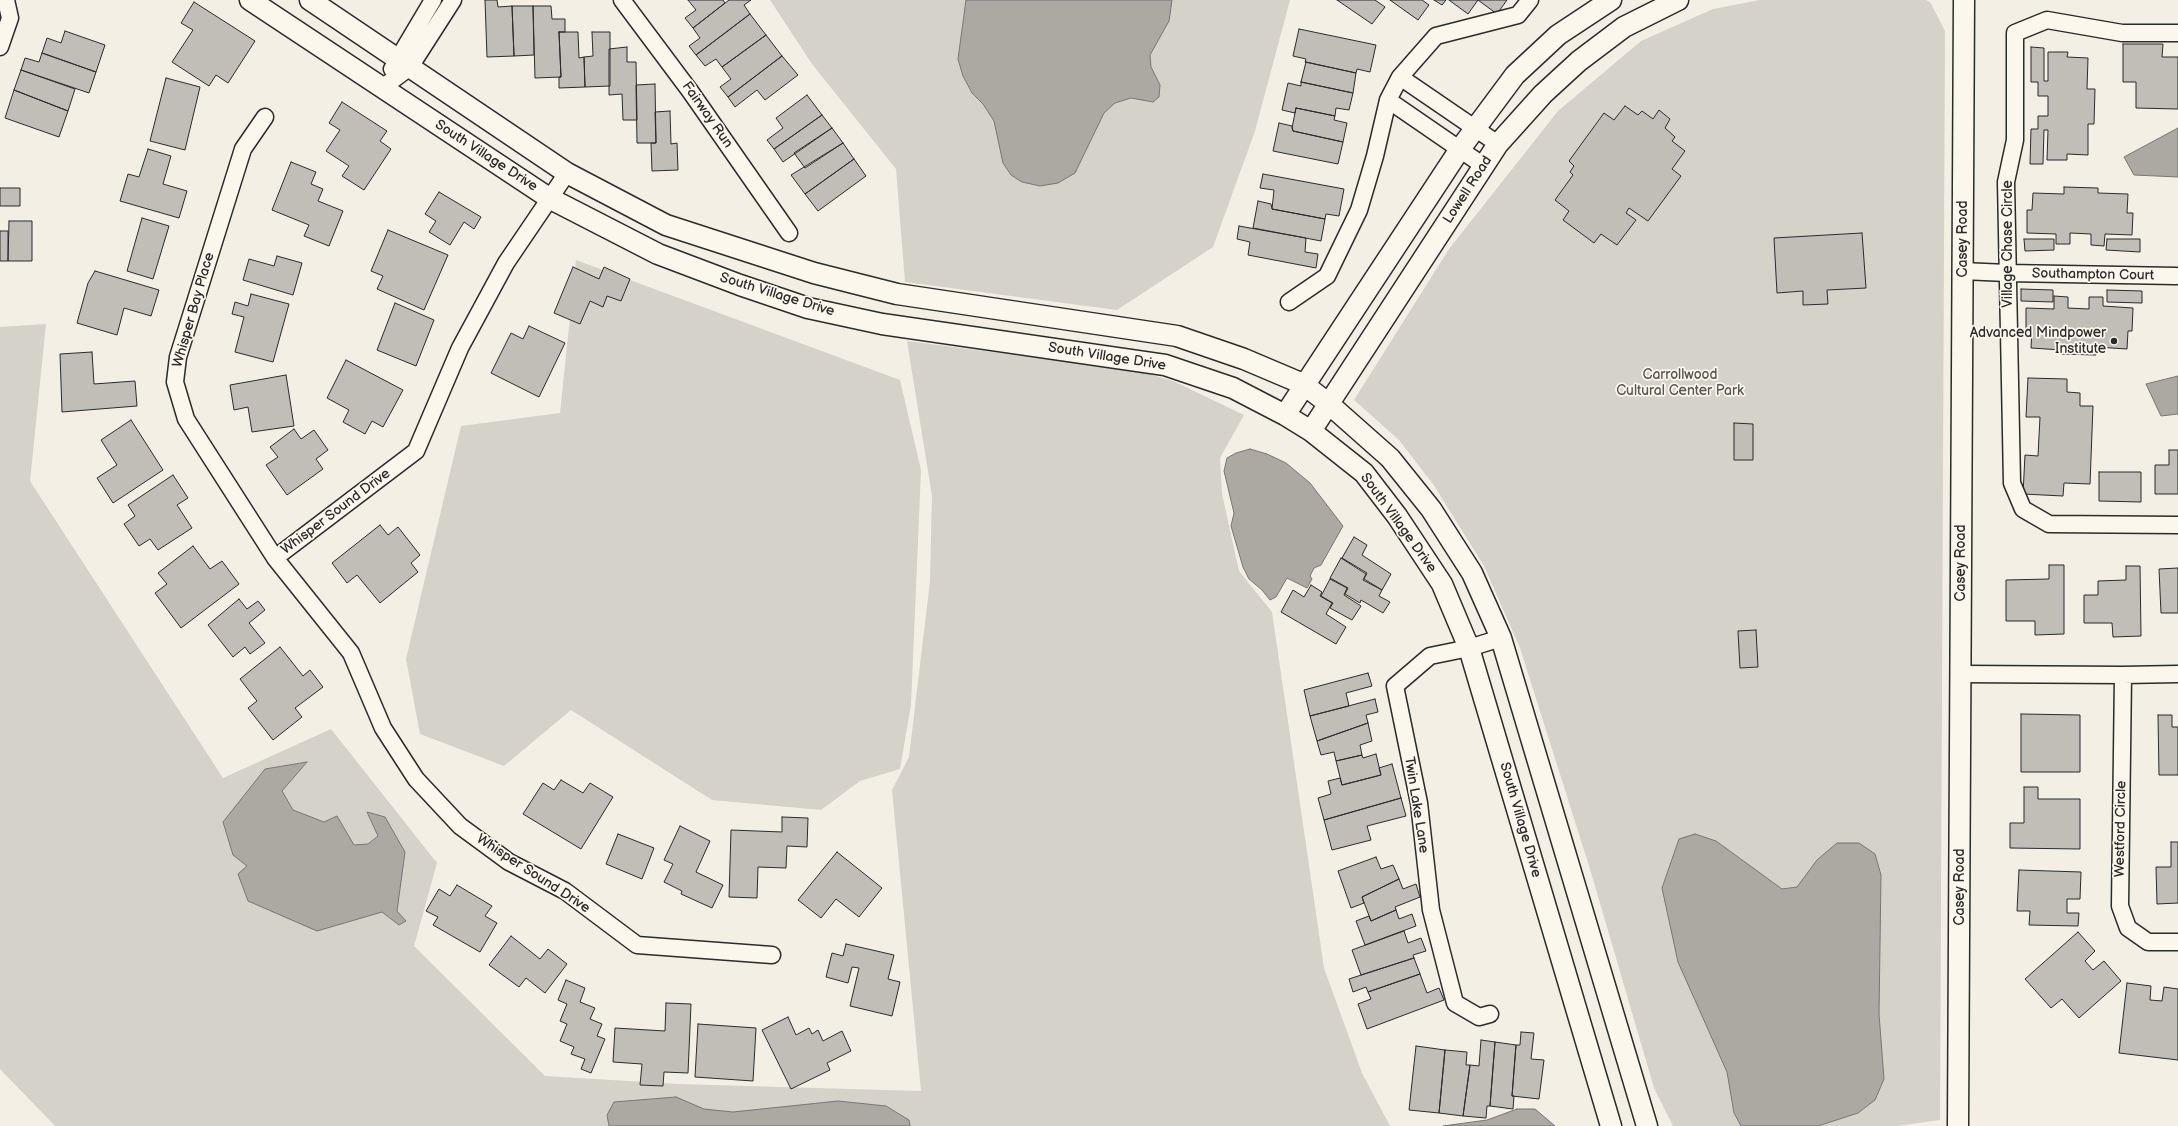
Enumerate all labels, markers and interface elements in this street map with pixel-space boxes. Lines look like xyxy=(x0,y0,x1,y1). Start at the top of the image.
street label: Fairway Run xyxy=(678,79,736,151)
street label: South Village Drive xyxy=(432,117,540,195)
street label: Lowell Road xyxy=(1440,153,1496,227)
street label: Village Chase Circle xyxy=(2000,180,2016,308)
street label: Casey Road xyxy=(1955,201,1971,277)
street label: Whisper Bay Place xyxy=(170,251,218,369)
street label: Southampton Court xyxy=(2032,266,2154,284)
street label: South Village Drive xyxy=(718,270,836,320)
place label: Advanced Mindpower Institute xyxy=(1970,325,2106,358)
marker: Advanced Mindpower Institute xyxy=(2109,336,2119,346)
street label: South Village Drive xyxy=(1047,339,1167,375)
park label: Carrollwood Cultural Center Park xyxy=(1616,367,1744,400)
street label: Whisper Sound Drive xyxy=(278,466,394,558)
street label: South Village Drive xyxy=(1356,470,1440,576)
street label: Casey Road xyxy=(1953,525,1969,601)
street label: Twin Lake Lane xyxy=(1400,756,1432,854)
street label: South Village Drive xyxy=(1496,760,1544,880)
street label: Westford Circle xyxy=(2112,781,2130,877)
street label: Whisper Sound Drive xyxy=(473,831,593,917)
street label: Casey Road xyxy=(1952,849,1968,925)

